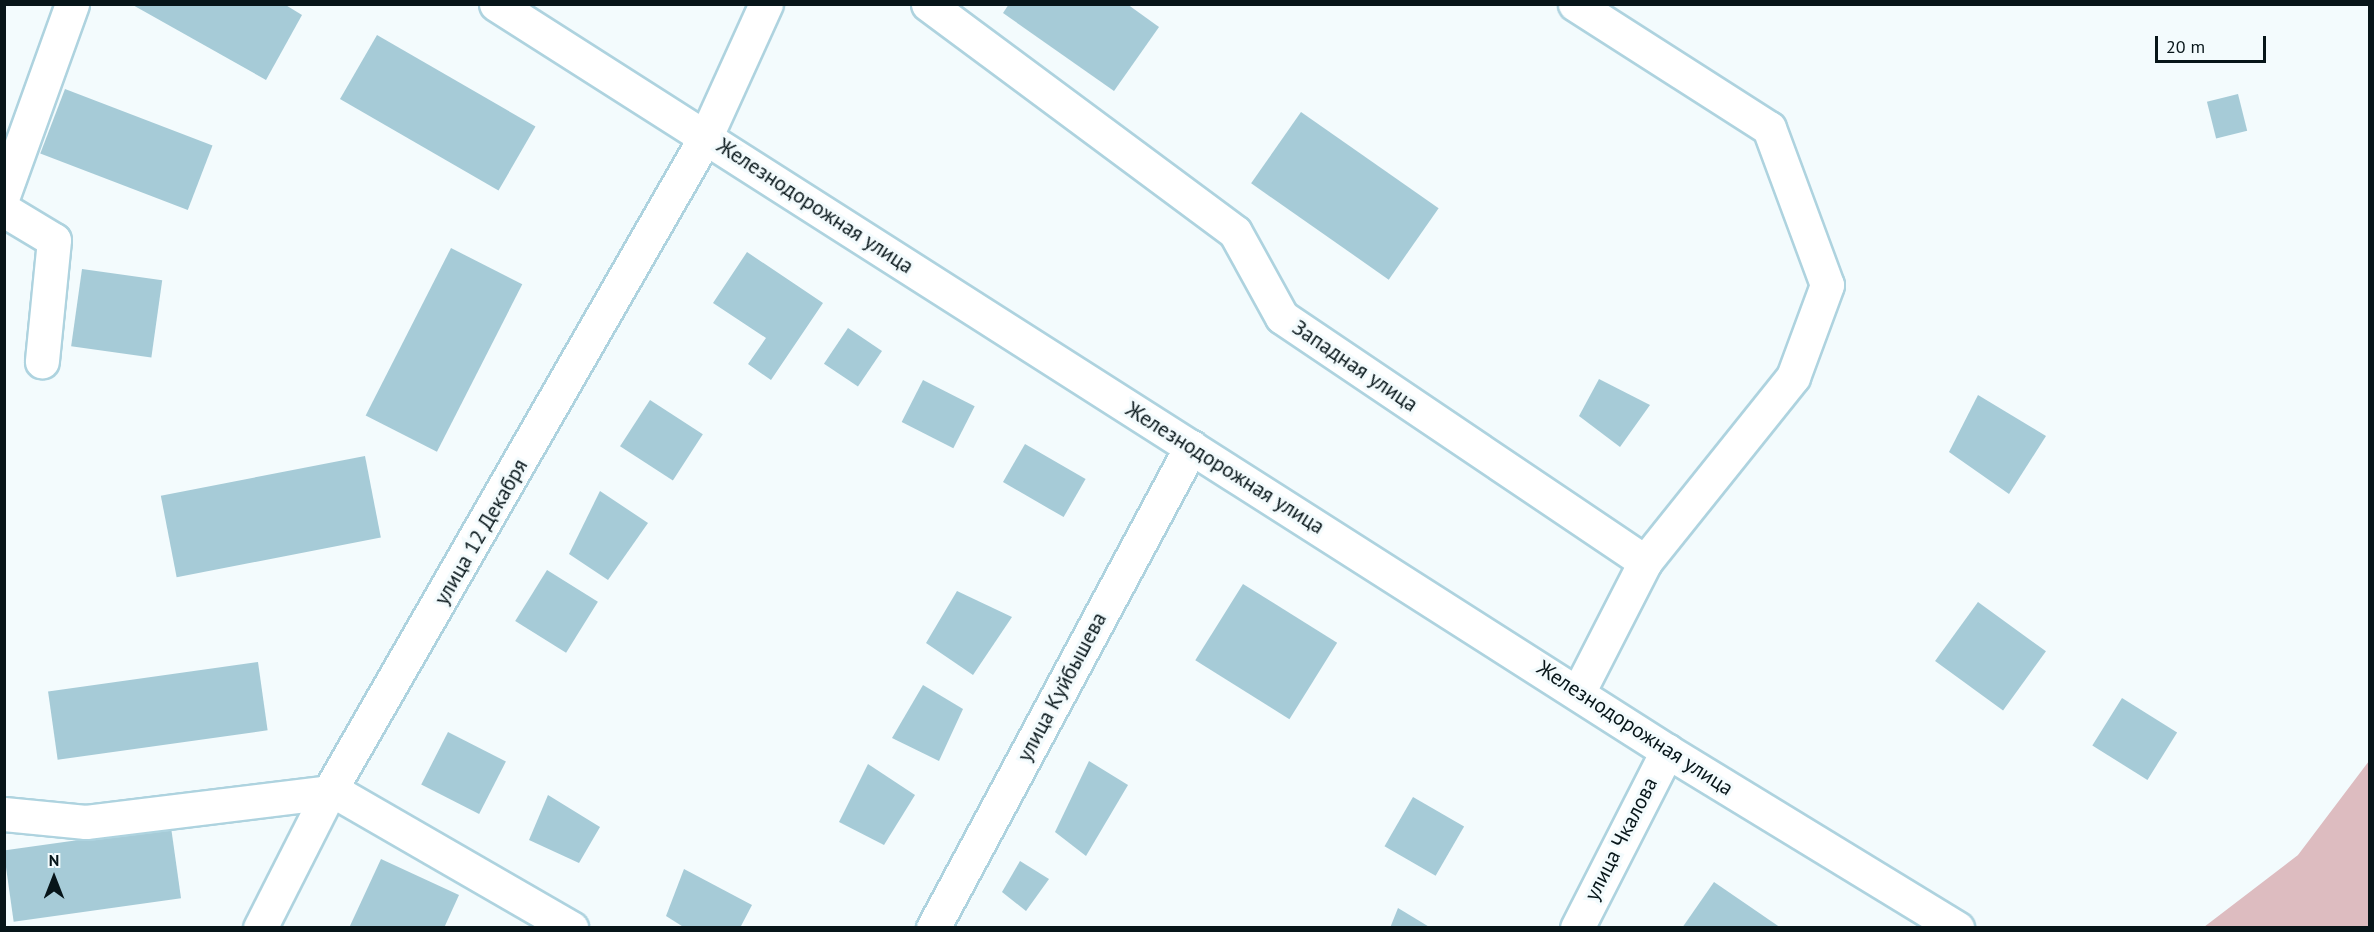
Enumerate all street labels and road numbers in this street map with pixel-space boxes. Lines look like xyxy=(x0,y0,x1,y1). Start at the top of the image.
street label: Железнодорожная улица xyxy=(712,133,918,279)
street label: Западная улица xyxy=(1288,315,1422,417)
street label: Железнодорожная улица xyxy=(1121,397,1329,539)
street label: улица 12 Декабря xyxy=(429,454,533,610)
street label: улица Куйбышева xyxy=(1012,608,1112,766)
street label: Железнодорожная улица xyxy=(1532,655,1738,801)
street label: улица Чкалова xyxy=(1579,773,1663,905)

